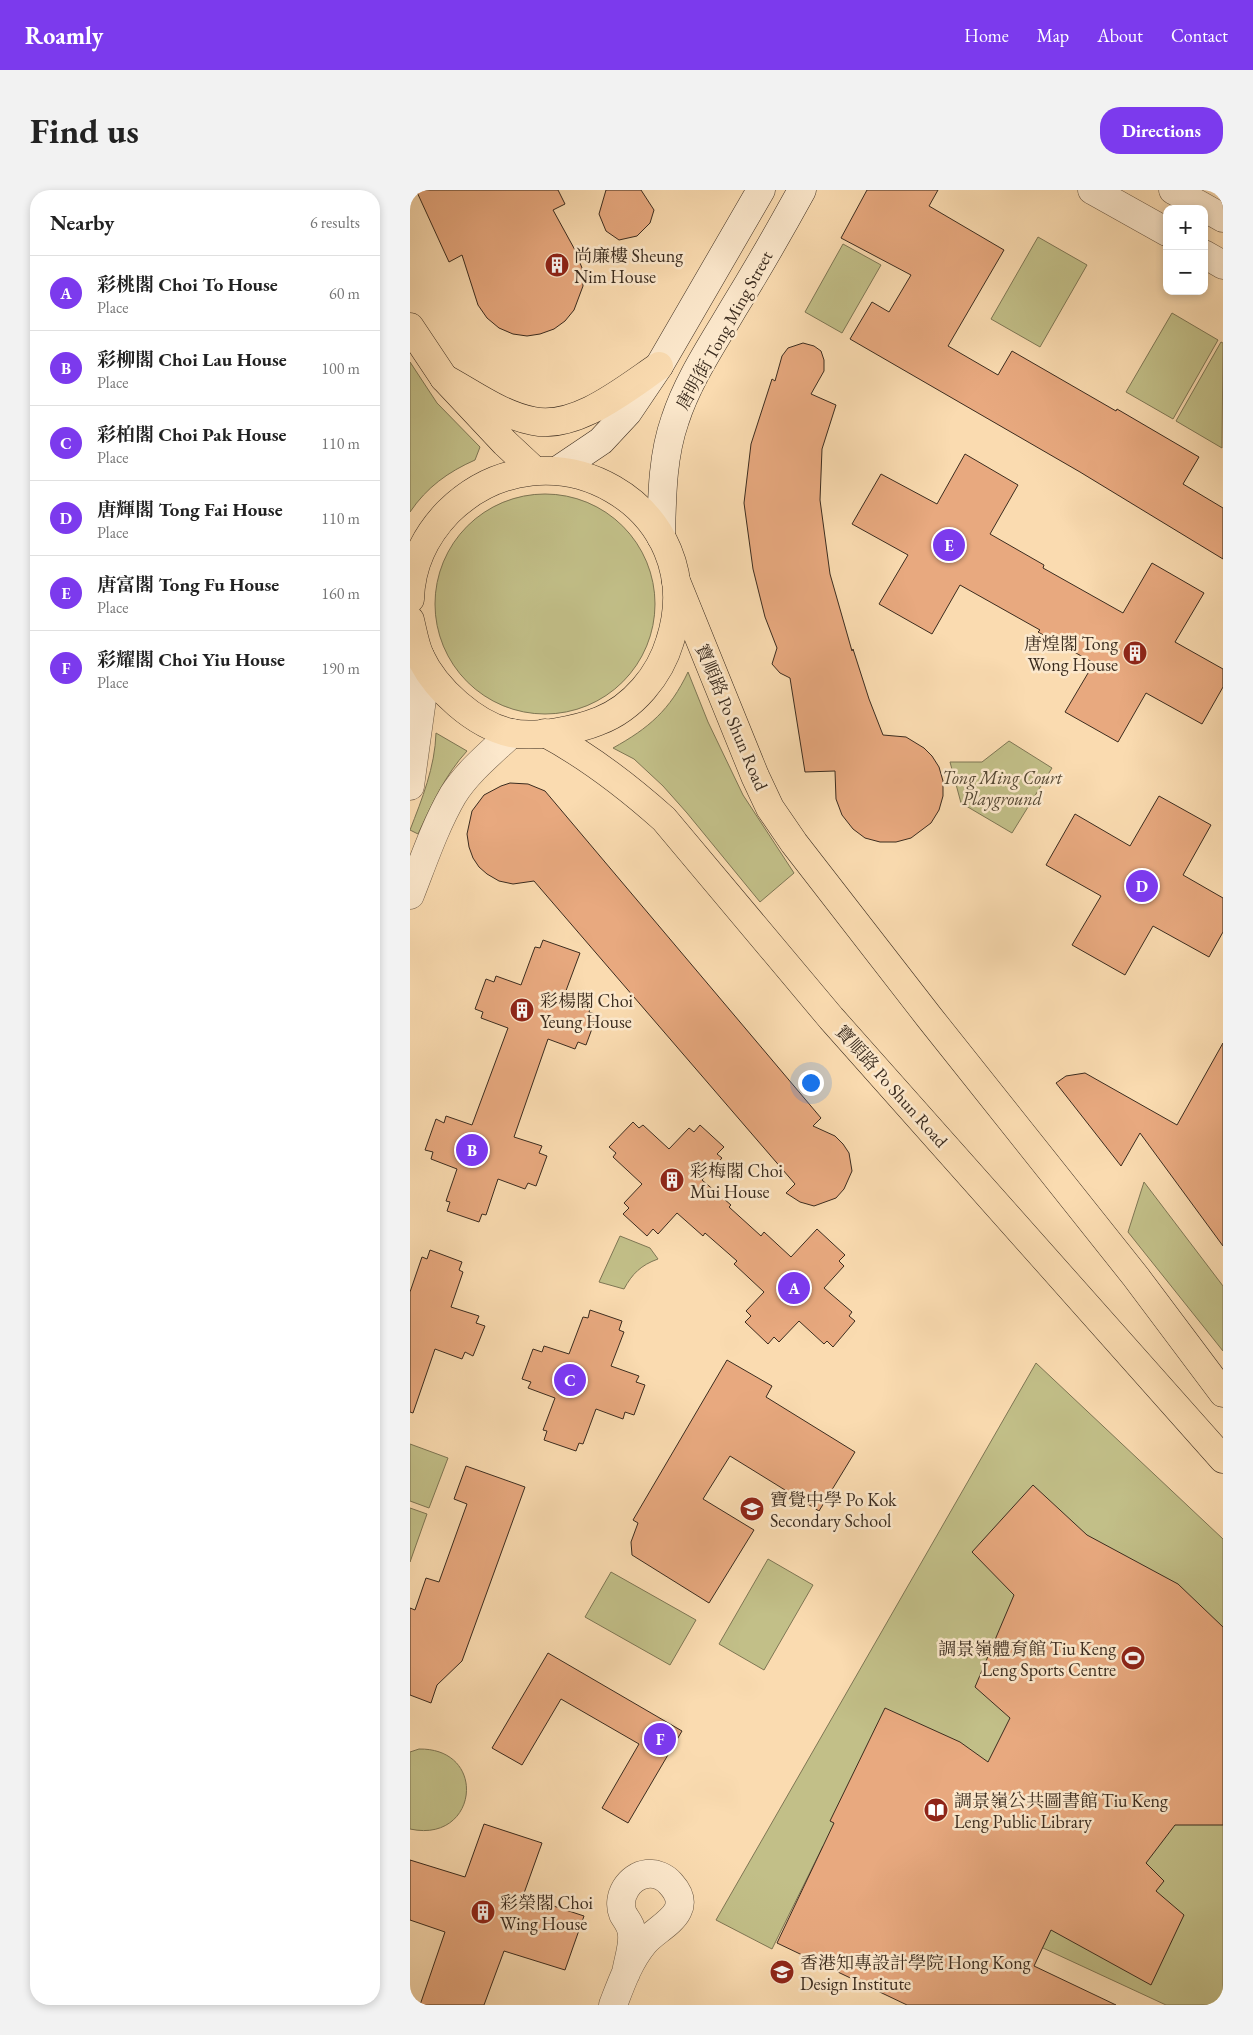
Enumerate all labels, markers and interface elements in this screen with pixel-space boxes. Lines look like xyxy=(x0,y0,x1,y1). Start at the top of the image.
text: Roamly xyxy=(25,20,103,51)
text: Home xyxy=(964,24,1009,47)
text: Map xyxy=(1037,24,1069,47)
text: About xyxy=(1097,24,1143,47)
text: Contact xyxy=(1171,24,1228,47)
button: Directions xyxy=(1100,107,1223,154)
text: Find us xyxy=(30,108,139,153)
map controls xyxy=(1163,205,1208,295)
button: + xyxy=(1163,205,1208,250)
text: Nearby xyxy=(50,209,114,236)
text: 6 results xyxy=(310,212,360,233)
place label: 尚廉樓 Sheung Nim House xyxy=(574,244,683,288)
street label: 唐明街 Tong Ming Street xyxy=(671,246,778,414)
button: − xyxy=(1163,250,1208,295)
building icon: 尚廉樓 Sheung Nim House xyxy=(544,252,570,278)
text: 彩桃閣 Choi To House xyxy=(97,272,278,297)
text: A xyxy=(60,283,72,304)
text: 60 m xyxy=(329,283,360,304)
text: Place xyxy=(97,297,129,318)
text: 彩柳閣 Choi Lau House xyxy=(97,347,287,372)
text: B xyxy=(61,358,71,379)
text: 100 m xyxy=(321,358,360,379)
text: Place xyxy=(97,372,129,393)
text: 彩柏閣 Choi Pak House xyxy=(97,422,287,447)
text: C xyxy=(60,433,72,454)
text: 110 m xyxy=(321,433,360,454)
text: Place xyxy=(97,447,129,468)
text: 唐輝閣 Tong Fai House xyxy=(97,497,283,522)
text: D xyxy=(60,508,72,529)
text: 110 m xyxy=(321,508,360,529)
text: Place xyxy=(97,522,129,543)
pin: E xyxy=(933,526,965,564)
text: 唐富閣 Tong Fu House xyxy=(97,572,279,597)
text: E xyxy=(61,583,71,604)
text: 160 m xyxy=(321,583,360,604)
text: Place xyxy=(97,597,129,618)
place label: 唐煌閣 Tong Wong House xyxy=(1024,632,1118,676)
street label: 寶順路 Po Shun Road xyxy=(691,640,774,795)
building icon: 唐煌閣 Tong Wong House xyxy=(1122,640,1148,666)
text: 彩耀閣 Choi Yiu House xyxy=(97,647,285,672)
text: F xyxy=(62,658,70,679)
text: 190 m xyxy=(321,658,360,679)
text: Place xyxy=(97,672,129,693)
park label: Tong Ming Court Playground xyxy=(942,766,1063,811)
pin: D xyxy=(1126,867,1158,905)
place label: 彩楊閣 Choi Yeung House xyxy=(540,989,634,1033)
building icon: 彩楊閣 Choi Yeung House xyxy=(509,997,535,1023)
street label: 寶順路 Po Shun Road xyxy=(831,1020,954,1153)
your location xyxy=(798,1070,824,1096)
pin: B xyxy=(456,1131,488,1169)
place label: 彩梅閣 Choi Mui House xyxy=(690,1159,784,1203)
building icon: 彩梅閣 Choi Mui House xyxy=(659,1167,685,1193)
pin: A xyxy=(778,1269,810,1307)
pin: C xyxy=(554,1361,586,1399)
place label: 寶覺中學 Po Kok Secondary School xyxy=(770,1488,897,1532)
school or university icon: 寶覺中學 Po Kok Secondary School xyxy=(739,1496,765,1522)
place label: 調景嶺體育館 Tiu Keng Leng Sports Centre xyxy=(938,1637,1116,1681)
sports icon: 調景嶺體育館 Tiu Keng Leng Sports Centre xyxy=(1120,1645,1146,1671)
pin: F xyxy=(644,1720,676,1758)
place label: 調景嶺公共圖書館 Tiu Keng Leng Public Library xyxy=(954,1789,1168,1833)
library icon: 調景嶺公共圖書館 Tiu Keng Leng Public Library xyxy=(923,1797,949,1823)
place label: 彩榮閣 Choi Wing House xyxy=(500,1891,594,1935)
building icon: 彩榮閣 Choi Wing House xyxy=(470,1899,496,1925)
place label: 香港知專設計學院 Hong Kong Design Institute xyxy=(800,1951,1031,1995)
school or university icon: 香港知專設計學院 Hong Kong Design Institute xyxy=(769,1959,795,1985)

